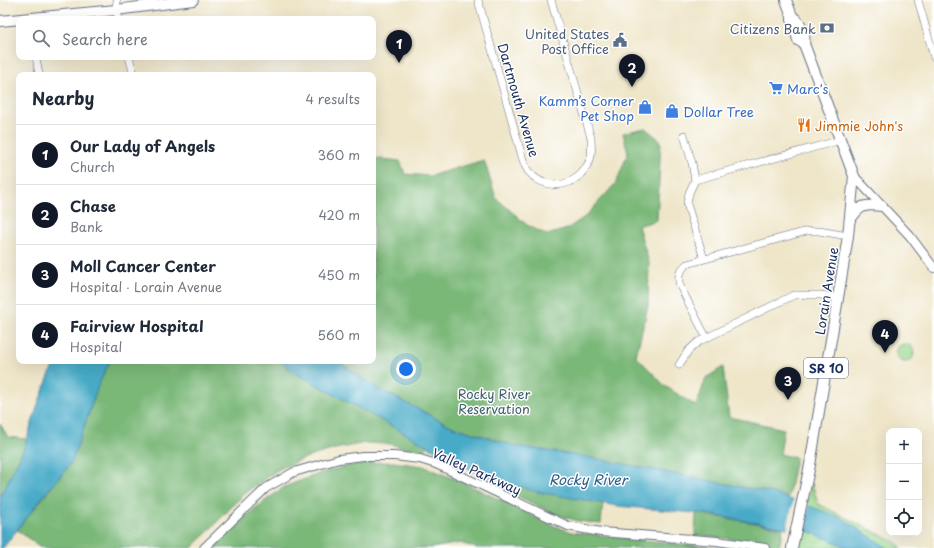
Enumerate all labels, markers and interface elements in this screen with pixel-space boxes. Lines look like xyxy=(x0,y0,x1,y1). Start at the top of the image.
search box xyxy=(16,16,376,60)
place label: Citizens Bank xyxy=(730,19,816,38)
bank icon: Citizens Bank xyxy=(819,20,835,36)
place label: United States Post Office xyxy=(525,24,609,58)
icon: search xyxy=(30,27,52,49)
text: Search here xyxy=(62,27,148,50)
pin: 1 xyxy=(386,30,412,63)
public building icon: United States Post Office xyxy=(612,32,628,48)
street label: Dartmouth Avenue xyxy=(494,41,544,159)
pin: 2 xyxy=(619,54,645,87)
place label: Marc's xyxy=(787,79,828,98)
supermarket icon: Marc's xyxy=(768,80,784,96)
text: Nearby xyxy=(32,85,94,111)
text: 4 results xyxy=(306,89,360,108)
place label: Kamm’s Corner Pet Shop xyxy=(539,91,635,125)
shop icon: Kamm’s Corner Pet Shop xyxy=(637,99,653,115)
place label: Dollar Tree xyxy=(683,102,754,121)
shop icon: Dollar Tree xyxy=(664,103,680,119)
place label: Jimmie John's xyxy=(815,116,903,135)
restaurant icon: Jimmie John's xyxy=(796,117,812,133)
text: Our Lady of Angels xyxy=(70,134,215,157)
text: 1 xyxy=(42,145,48,164)
text: 360 m xyxy=(317,145,360,164)
text: Church xyxy=(70,157,115,176)
text: Chase xyxy=(70,194,116,217)
text: 2 xyxy=(40,205,50,224)
text: 420 m xyxy=(318,205,360,224)
text: Bank xyxy=(70,217,103,236)
street label: Lorain Avenue xyxy=(810,246,842,336)
text: Moll Cancer Center xyxy=(70,254,216,277)
text: 3 xyxy=(41,265,49,284)
text: 450 m xyxy=(318,265,360,284)
text: Hospital · Lorain Avenue xyxy=(70,277,222,296)
text: Fairview Hospital xyxy=(70,314,204,337)
pin: 4 xyxy=(872,320,898,353)
text: 4 xyxy=(41,325,49,344)
text: 560 m xyxy=(318,325,360,344)
text: Hospital xyxy=(70,337,122,356)
road number: SR 10 xyxy=(804,358,848,378)
your location xyxy=(396,359,416,379)
pin: 3 xyxy=(775,367,801,400)
park label: Rocky River Reservation xyxy=(458,384,530,418)
map controls xyxy=(886,428,922,536)
button: + xyxy=(886,428,922,464)
street label: Valley Parkway xyxy=(429,443,525,499)
button: − xyxy=(886,464,922,500)
water label: Rocky River xyxy=(549,469,629,490)
button: locate xyxy=(886,500,922,536)

